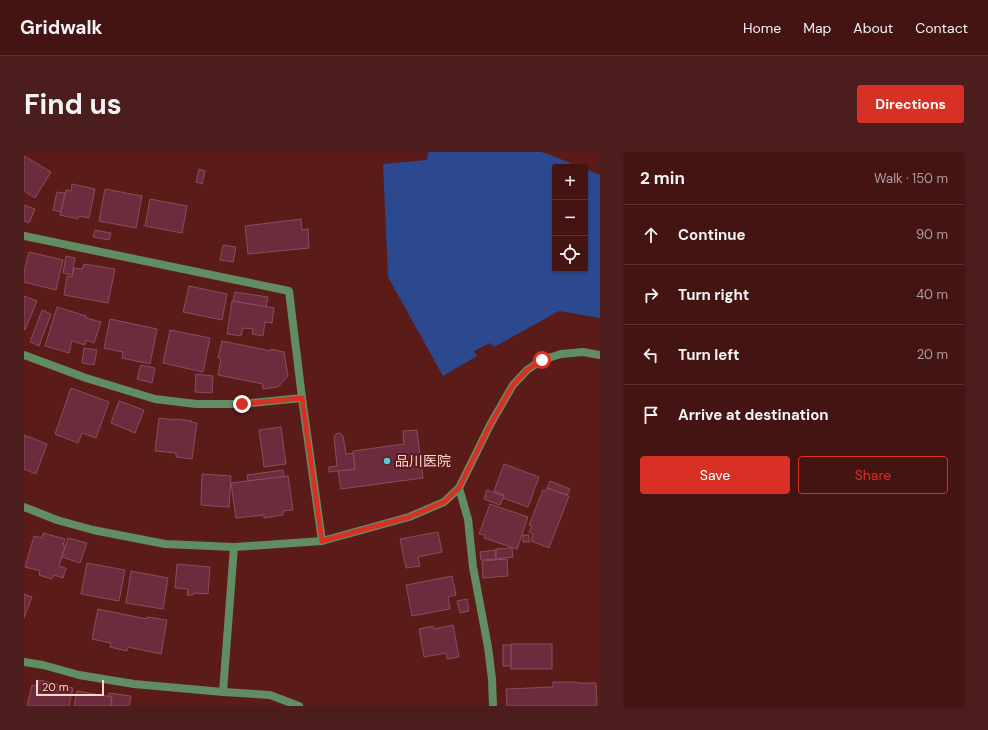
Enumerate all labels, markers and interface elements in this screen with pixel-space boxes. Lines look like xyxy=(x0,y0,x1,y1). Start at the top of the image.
text: Gridwalk xyxy=(20,15,102,40)
text: Home xyxy=(743,19,781,37)
text: Map xyxy=(803,19,831,37)
text: About xyxy=(853,19,893,37)
text: Contact xyxy=(915,19,968,37)
button: Directions xyxy=(857,85,964,123)
text: Find us xyxy=(24,86,122,123)
map controls xyxy=(552,164,588,272)
button: + xyxy=(552,164,588,200)
text: 2 min xyxy=(640,167,685,189)
text: Walk · 150 m xyxy=(874,170,948,187)
button: − xyxy=(552,200,588,236)
icon: ahead xyxy=(640,224,662,246)
text: Continue xyxy=(678,225,746,245)
text: 90 m xyxy=(916,226,948,243)
button: locate xyxy=(552,236,588,272)
icon: right xyxy=(640,284,662,306)
text: Turn right xyxy=(678,285,749,305)
text: 40 m xyxy=(916,286,948,303)
icon: left xyxy=(640,344,662,366)
text: Turn left xyxy=(678,345,739,365)
text: 20 m xyxy=(917,346,948,363)
route start xyxy=(533,351,551,369)
route end xyxy=(233,395,251,413)
icon: arrive xyxy=(640,404,662,426)
text: Arrive at destination xyxy=(678,405,829,425)
place label: 品川医院 xyxy=(395,452,451,470)
marker: 品川医院 xyxy=(382,456,392,466)
button: Save xyxy=(640,456,790,494)
button: Share xyxy=(798,456,948,494)
scale bar xyxy=(36,678,104,697)
text: 20 m xyxy=(42,680,68,694)

